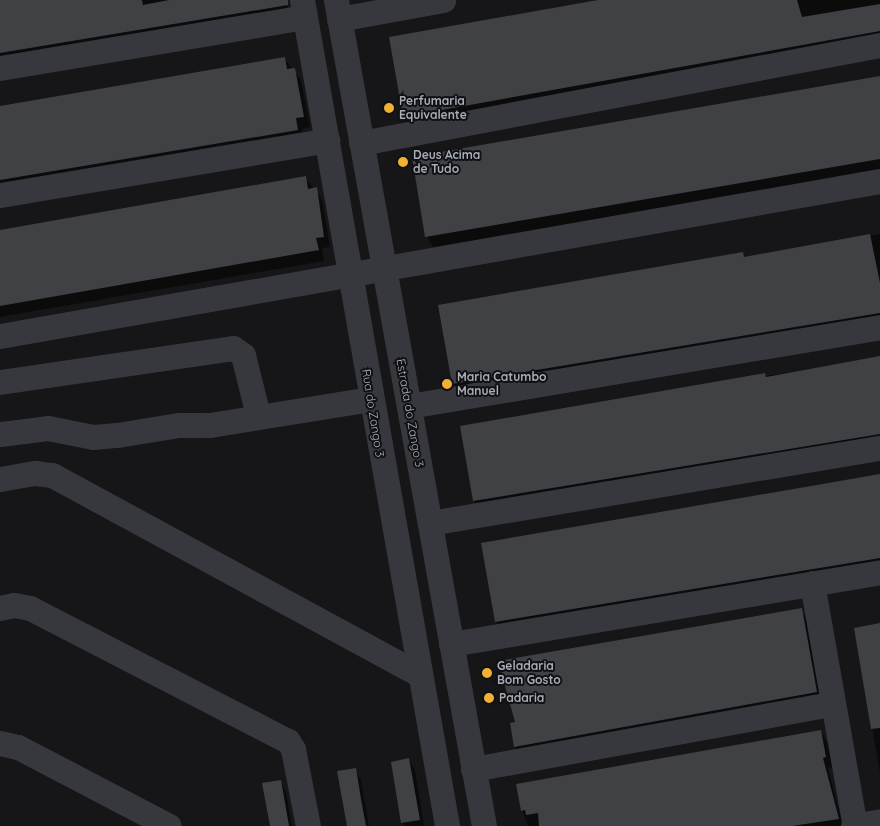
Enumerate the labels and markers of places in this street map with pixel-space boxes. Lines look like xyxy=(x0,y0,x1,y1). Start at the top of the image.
place label: Perfumaria Equivalente xyxy=(399,94,467,122)
marker: Perfumaria Equivalente xyxy=(383,102,395,114)
place label: Deus Acima de Tudo xyxy=(413,148,480,176)
marker: Deus Acima de Tudo xyxy=(397,156,409,168)
place label: Maria Catumbo Manuel xyxy=(457,370,546,398)
marker: Maria Catumbo Manuel xyxy=(441,378,453,390)
place label: Geladaria Bom Gosto xyxy=(497,659,561,687)
marker: Geladaria Bom Gosto xyxy=(481,667,493,679)
place label: Padaria xyxy=(499,691,544,705)
marker: Padaria xyxy=(483,692,495,704)

